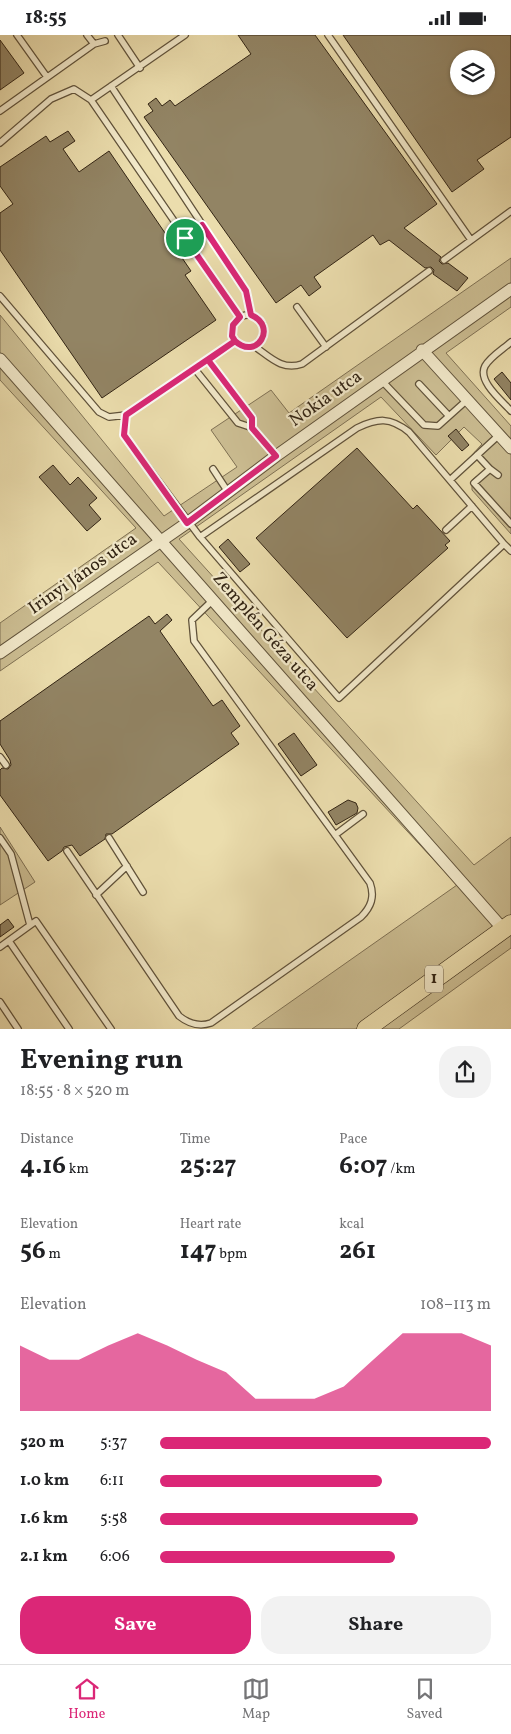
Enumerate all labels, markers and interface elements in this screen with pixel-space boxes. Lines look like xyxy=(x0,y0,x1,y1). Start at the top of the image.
text: 18:55 xyxy=(25,5,67,31)
map controls xyxy=(450,50,495,95)
button: layers xyxy=(450,50,495,95)
pin xyxy=(164,217,206,259)
icon: arrive xyxy=(171,224,199,252)
street label: Nokia utca xyxy=(284,365,368,433)
street label: Irinyi János utca xyxy=(23,527,143,621)
street label: Zemplén Géza utca xyxy=(206,567,324,697)
road number: 1 xyxy=(425,966,443,993)
text: Evening run xyxy=(20,1041,184,1080)
button: share xyxy=(439,1046,491,1098)
text: 18:55 · 8 × 520 m xyxy=(20,1080,129,1102)
text: Distance xyxy=(20,1130,74,1149)
text: Time xyxy=(180,1130,210,1149)
text: Pace xyxy=(339,1130,367,1149)
text: 4.16 xyxy=(20,1149,66,1184)
text: 25:27 xyxy=(180,1149,236,1184)
text: 6:07 xyxy=(339,1149,388,1184)
text: km xyxy=(66,1160,89,1179)
text: /km xyxy=(388,1160,415,1179)
text: Elevation xyxy=(20,1215,78,1234)
text: Heart rate xyxy=(180,1215,241,1234)
text: kcal xyxy=(339,1215,364,1234)
text: 56 xyxy=(20,1234,46,1269)
text: 147 xyxy=(180,1234,217,1269)
text: 261 xyxy=(339,1234,376,1269)
text: m xyxy=(46,1245,61,1264)
text: bpm xyxy=(217,1245,247,1264)
text: Elevation xyxy=(20,1294,87,1316)
text: 108–113 m xyxy=(420,1294,491,1316)
text: 520 m xyxy=(20,1432,64,1454)
text: 5:37 xyxy=(100,1432,127,1454)
text: 1.0 km xyxy=(20,1470,69,1492)
text: 6:11 xyxy=(100,1470,124,1492)
text: 1.6 km xyxy=(20,1508,68,1530)
text: 5:58 xyxy=(100,1508,127,1530)
text: 2.1 km xyxy=(20,1546,68,1568)
text: 6:06 xyxy=(100,1546,130,1568)
button: Save xyxy=(20,1596,251,1654)
button: Share xyxy=(261,1596,491,1654)
tab: Home xyxy=(68,1675,105,1724)
tab: Map xyxy=(242,1675,270,1724)
tab: Saved xyxy=(407,1675,443,1724)

